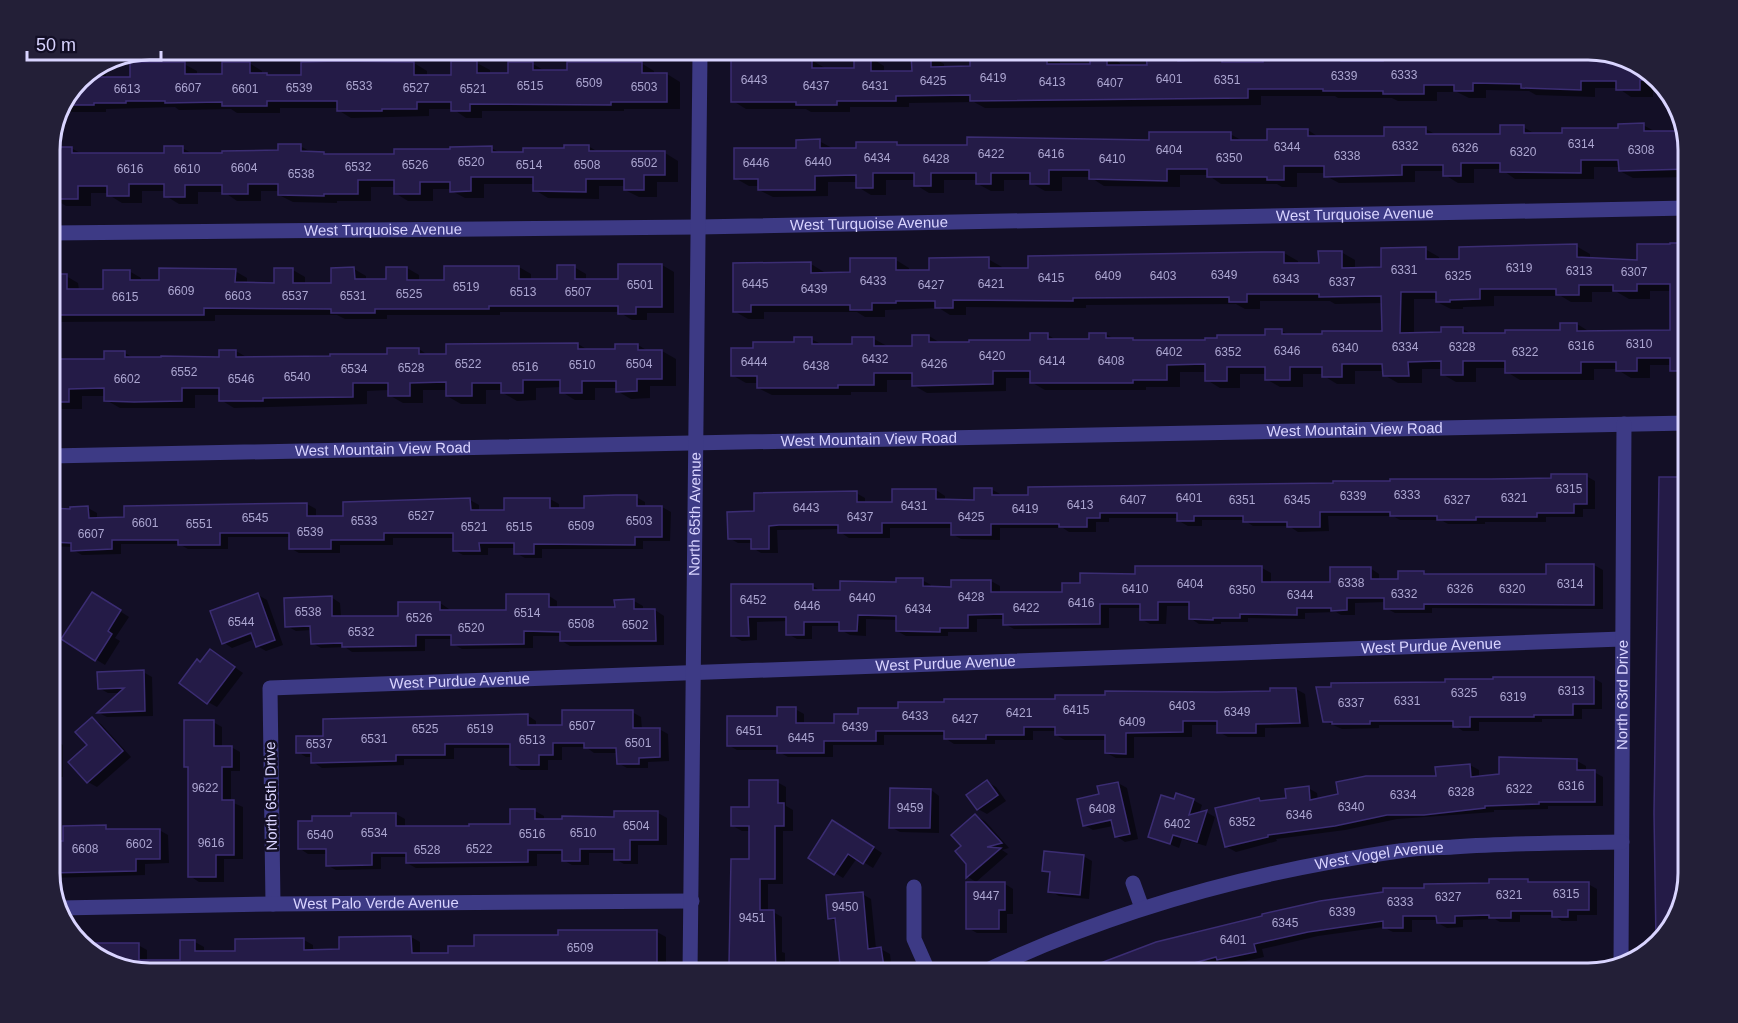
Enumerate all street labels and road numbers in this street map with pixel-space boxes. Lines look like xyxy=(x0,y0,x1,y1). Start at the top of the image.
street label: West Turquoise Avenue xyxy=(1276,204,1434,224)
street label: West Turquoise Avenue xyxy=(790,213,948,233)
street label: West Turquoise Avenue xyxy=(304,220,462,239)
street label: West Mountain View Road xyxy=(1266,419,1443,439)
street label: West Mountain View Road xyxy=(781,429,957,449)
street label: West Mountain View Road xyxy=(295,439,471,459)
street label: North 65th Avenue xyxy=(685,452,704,576)
street label: West Purdue Avenue xyxy=(1361,634,1502,656)
street label: North 63rd Drive xyxy=(1613,640,1631,750)
street label: West Purdue Avenue xyxy=(875,652,1016,674)
street label: West Purdue Avenue xyxy=(389,670,530,692)
street label: North 65th Drive xyxy=(261,741,280,851)
street label: West Vogel Avenue xyxy=(1314,838,1444,873)
street label: West Palo Verde Avenue xyxy=(293,894,459,912)

